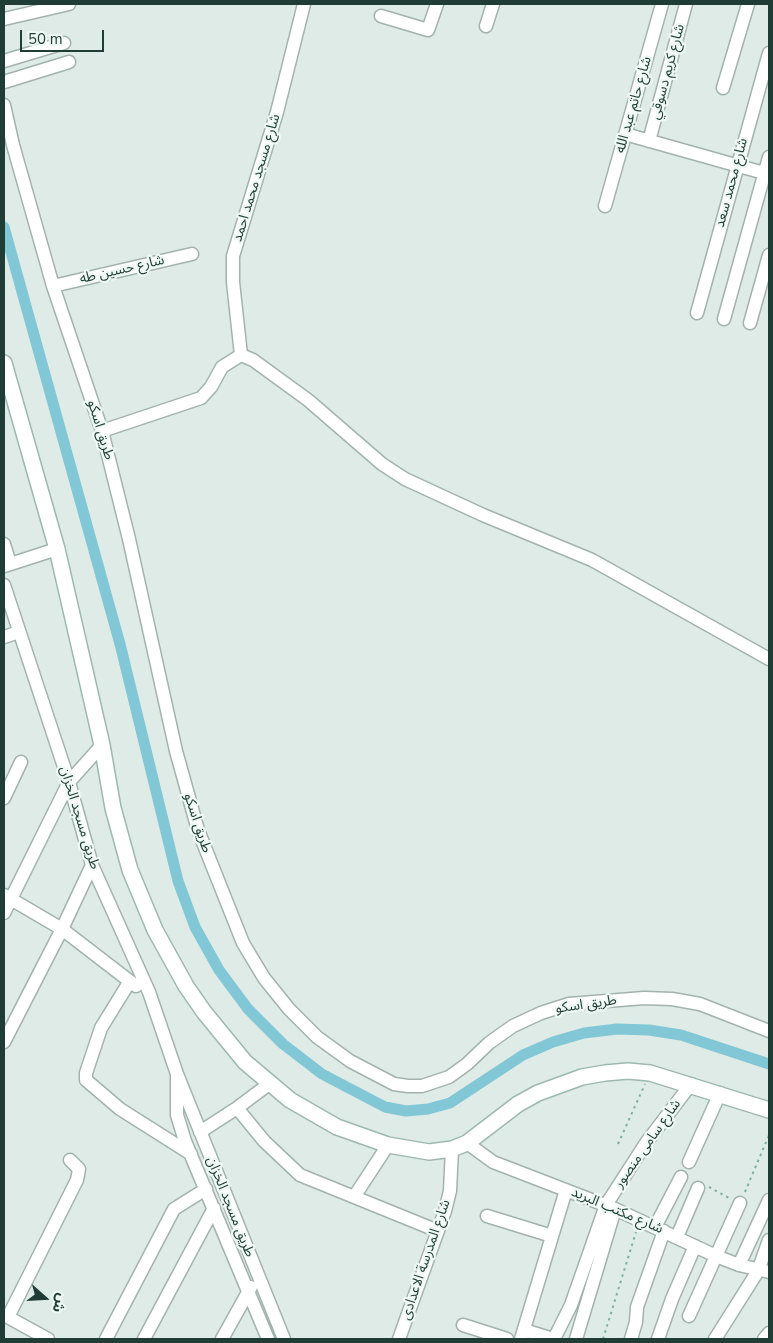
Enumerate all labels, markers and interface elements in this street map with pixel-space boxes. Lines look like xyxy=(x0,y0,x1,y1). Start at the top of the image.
scale bar xyxy=(22,20,106,52)
street label: شارع كريم دسوقي xyxy=(647,22,689,122)
text: 50 m xyxy=(28,29,63,49)
street label: شارع حاتم عبد الله xyxy=(612,55,656,155)
street label: شارع مسجد محمد احمد xyxy=(230,112,284,244)
street label: شارع محمد سعد xyxy=(712,136,752,230)
street label: شارع حسين طه xyxy=(78,252,166,288)
street label: طريق اسكو xyxy=(83,398,117,462)
street label: طريق مسجد الخزان xyxy=(55,764,103,872)
street label: طريق اسكو xyxy=(179,791,215,855)
street label: طريق اسكو xyxy=(554,992,618,1018)
street label: شارع سامى منصور xyxy=(611,1096,685,1192)
street label: طريق مسجد الخزان xyxy=(202,1154,258,1260)
street label: شارع مكتب البريد xyxy=(569,1184,665,1238)
street label: شارع المدرسة الاعدادى xyxy=(398,1198,454,1322)
north arrow xyxy=(20,1273,70,1323)
text: ش xyxy=(48,1291,72,1315)

